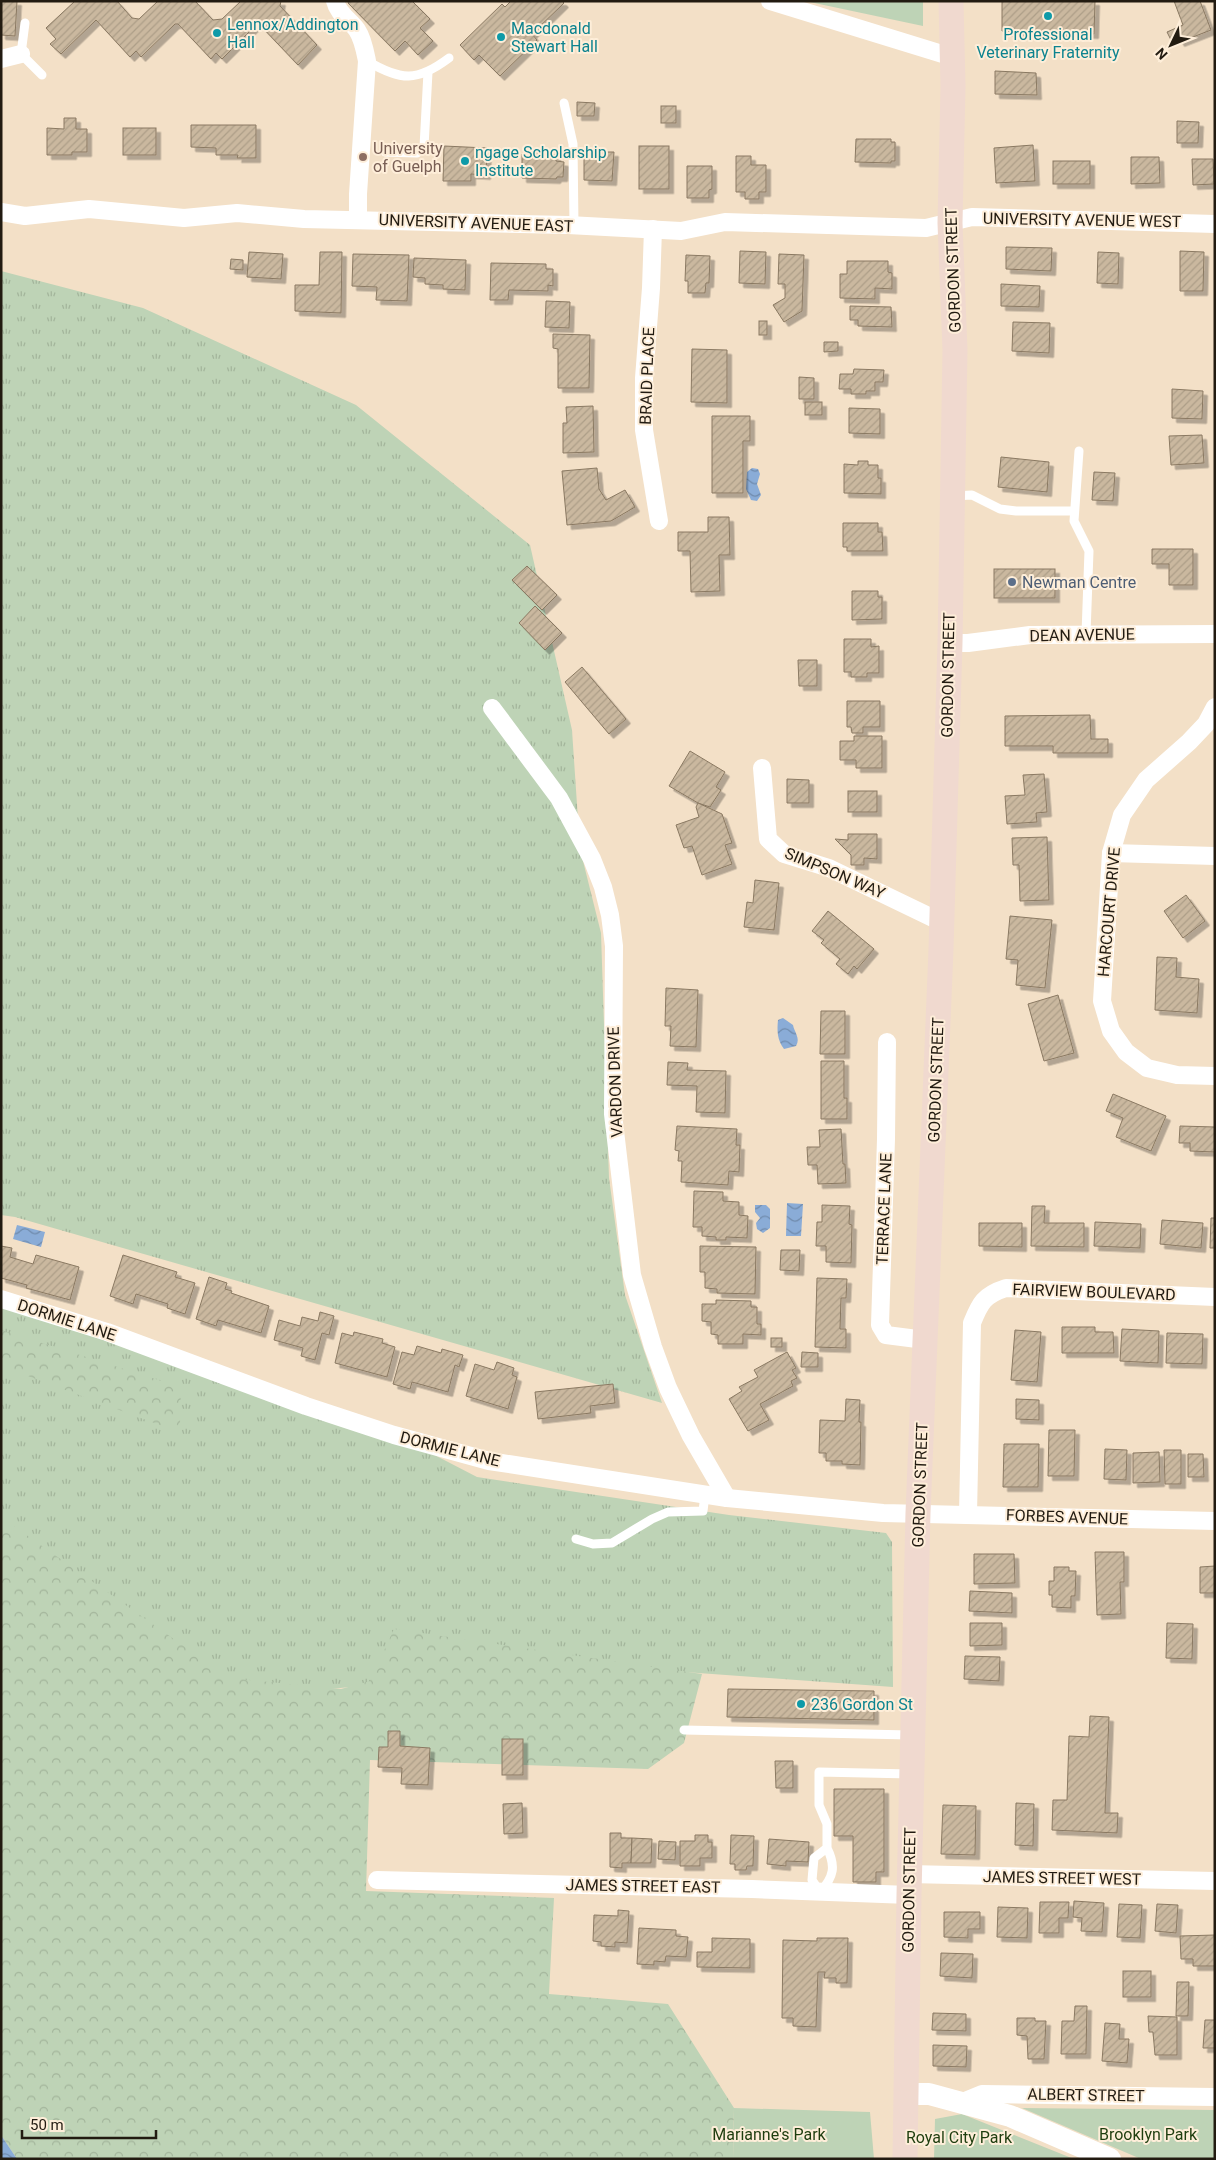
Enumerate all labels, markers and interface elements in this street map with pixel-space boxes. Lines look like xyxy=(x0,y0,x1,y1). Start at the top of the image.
marker: Professional Veterinary Fraternity xyxy=(1042,10,1054,22)
place label: Lennox/Addington Hall xyxy=(227,15,359,52)
place label: Macdonald Stewart Hall xyxy=(511,19,598,56)
north arrow xyxy=(1146,20,1196,70)
place label: Professional Veterinary Fraternity xyxy=(976,25,1120,62)
marker: Lennox/Addington Hall xyxy=(211,27,223,39)
marker: Macdonald Stewart Hall xyxy=(495,31,507,43)
text: N xyxy=(1152,45,1171,63)
place label: University of Guelph xyxy=(373,139,443,176)
place label: ngage Scholarship Institute xyxy=(475,143,607,180)
marker: University of Guelph xyxy=(357,151,369,163)
marker: ngage Scholarship Institute xyxy=(459,155,471,167)
street label: GORDON STREET xyxy=(941,207,965,333)
street label: UNIVERSITY AVENUE WEST xyxy=(983,209,1182,231)
street label: UNIVERSITY AVENUE EAST xyxy=(378,210,574,236)
street label: BRAID PLACE xyxy=(636,327,658,425)
place label: Newman Centre xyxy=(1022,573,1136,592)
marker: Newman Centre xyxy=(1006,576,1018,588)
street label: GORDON STREET xyxy=(937,612,959,738)
street label: DEAN AVENUE xyxy=(1029,625,1135,645)
street label: SIMPSON WAY xyxy=(782,843,888,903)
street label: HARCOURT DRIVE xyxy=(1094,846,1124,978)
street label: GORDON STREET xyxy=(924,1017,948,1143)
street label: VARDON DRIVE xyxy=(604,1026,626,1138)
street label: TERRACE LANE xyxy=(873,1153,895,1265)
street label: FAIRVIEW BOULEVARD xyxy=(1012,1280,1176,1304)
street label: DORMIE LANE xyxy=(15,1295,119,1345)
street label: GORDON STREET xyxy=(908,1422,932,1548)
street label: DORMIE LANE xyxy=(398,1427,502,1471)
street label: FORBES AVENUE xyxy=(1006,1505,1128,1529)
place label: 236 Gordon St xyxy=(811,1695,913,1714)
marker: 236 Gordon St xyxy=(795,1698,807,1710)
street label: GORDON STREET xyxy=(898,1827,920,1953)
street label: JAMES STREET WEST xyxy=(983,1867,1142,1889)
street label: JAMES STREET EAST xyxy=(566,1875,721,1897)
street label: ALBERT STREET xyxy=(1027,2084,1145,2106)
scale bar xyxy=(22,2108,156,2140)
text: 50 m xyxy=(30,2116,64,2134)
park label: Marianne's Park xyxy=(712,2125,827,2144)
park label: Brooklyn Park xyxy=(1099,2125,1198,2144)
park label: Royal City Park xyxy=(906,2128,1013,2147)

